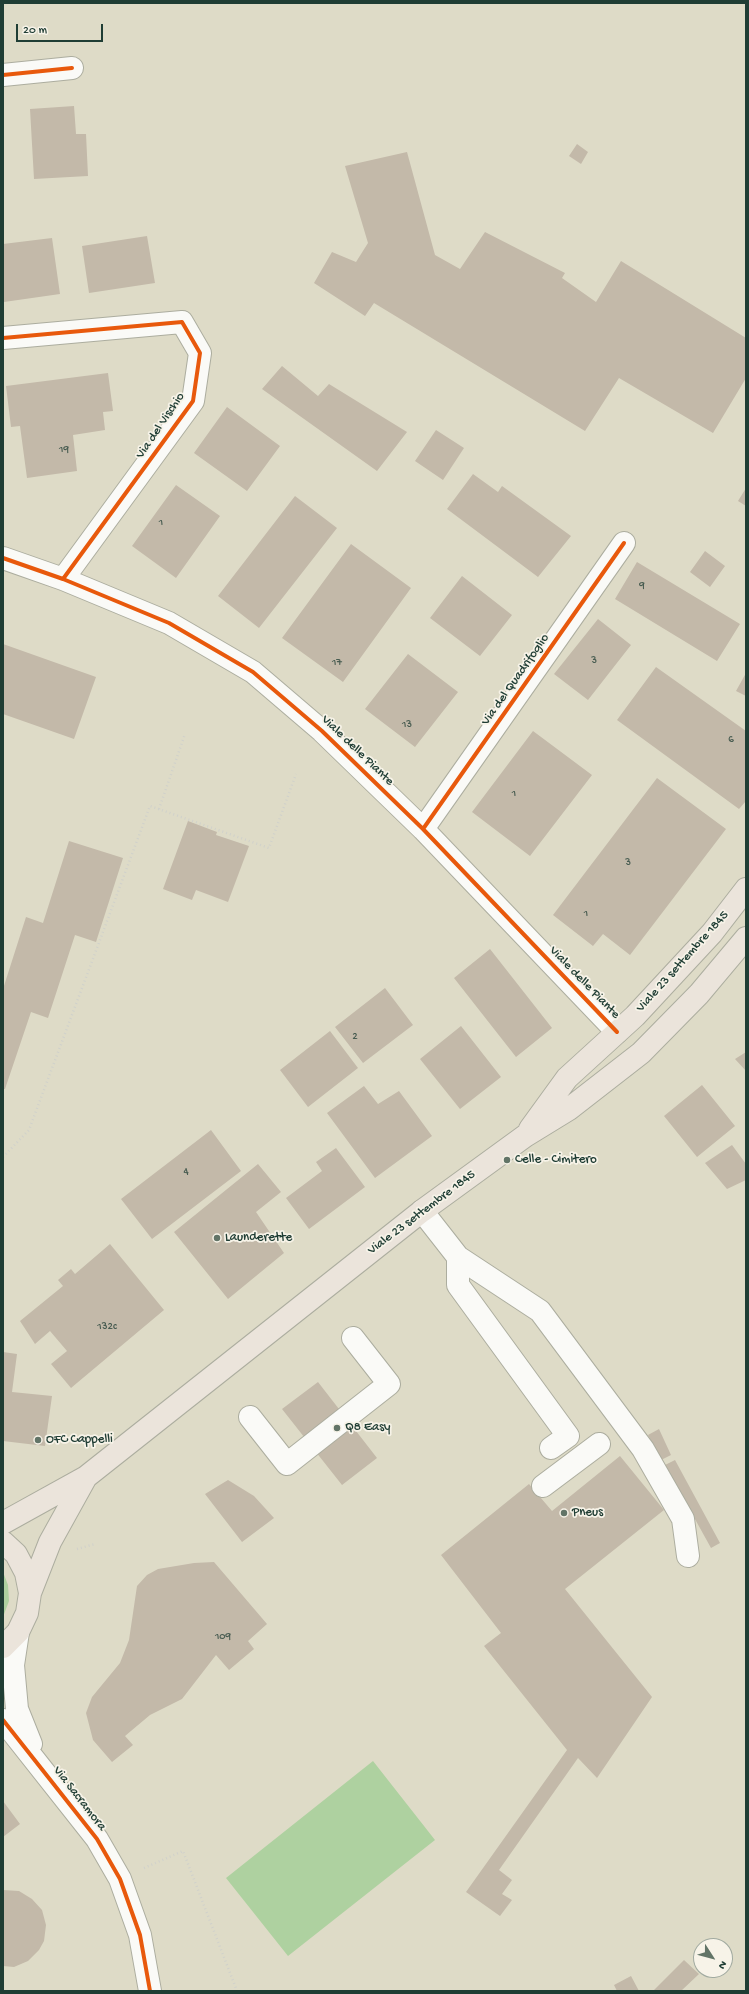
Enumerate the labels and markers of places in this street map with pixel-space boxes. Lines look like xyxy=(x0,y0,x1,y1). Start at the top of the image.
place label: Celle - Cimitero xyxy=(515,1152,597,1168)
marker: Celle - Cimitero xyxy=(502,1155,512,1165)
place label: Launderette xyxy=(225,1230,292,1246)
marker: Launderette xyxy=(212,1233,222,1243)
place label: Q8 Easy xyxy=(345,1420,390,1436)
marker: Q8 Easy xyxy=(332,1423,342,1433)
place label: OFC Cappelli xyxy=(46,1432,113,1448)
marker: OFC Cappelli xyxy=(33,1435,43,1445)
place label: Pneus xyxy=(572,1505,603,1521)
marker: Pneus xyxy=(559,1508,569,1518)

